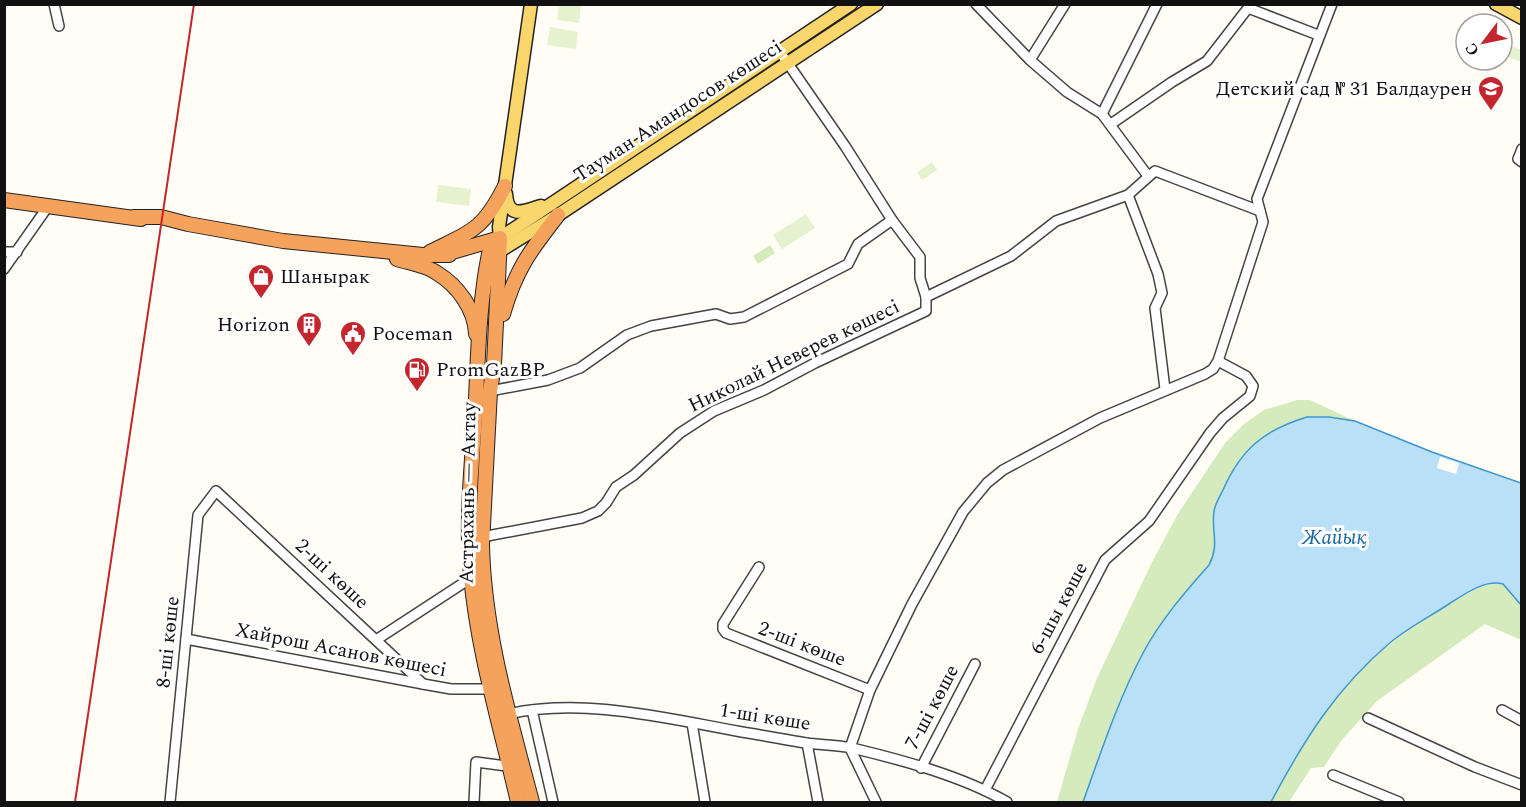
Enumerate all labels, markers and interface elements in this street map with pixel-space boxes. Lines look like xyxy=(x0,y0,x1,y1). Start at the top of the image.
north arrow xyxy=(1454,12,1514,72)
street label: Тауман Амандосов көшесі xyxy=(568,32,788,190)
text: С xyxy=(1459,38,1485,61)
place label: Детский сад № 31 Балдаурен xyxy=(1216,74,1472,104)
school or university icon: Детский сад № 31 Балдаурен xyxy=(1476,74,1506,112)
shop icon: Шанырак xyxy=(246,262,276,300)
place label: Шанырак xyxy=(280,262,370,292)
street label: Николай Неверев көшесі xyxy=(683,292,905,420)
place label: Horizon xyxy=(217,310,290,340)
building icon: Horizon xyxy=(294,310,324,348)
public building icon: Poceman xyxy=(338,319,368,357)
place label: Poceman xyxy=(372,319,453,349)
fuel station icon: PromGazBP xyxy=(402,355,432,393)
place label: PromGazBP xyxy=(436,355,545,385)
street label: Астрахань — Актау xyxy=(451,400,485,584)
water label: Жайық xyxy=(1301,522,1366,554)
street label: 2-ші көше xyxy=(288,532,376,616)
street label: 6-шы көше xyxy=(1022,557,1096,659)
street label: 8-шi көше xyxy=(148,595,188,689)
street label: 2-ші көше xyxy=(754,613,850,675)
street label: Хайрош Асанов көшесі xyxy=(233,615,449,685)
street label: 7-шi көше xyxy=(897,659,967,755)
street label: 1-ші көше xyxy=(717,695,813,739)

